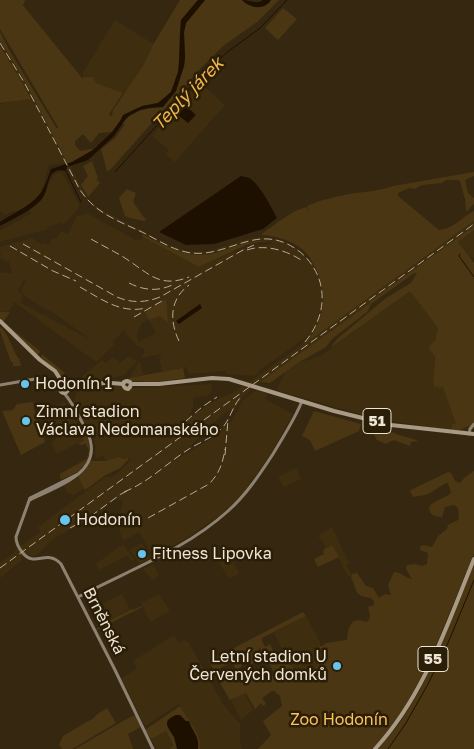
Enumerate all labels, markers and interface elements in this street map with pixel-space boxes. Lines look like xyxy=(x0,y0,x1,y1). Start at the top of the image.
water label: Teplý járek xyxy=(148,53,228,135)
place label: Hodonín 1 xyxy=(35,374,112,394)
marker: Hodonín 1 xyxy=(19,378,31,390)
place label: Zimní stadion Václava Nedomanského xyxy=(36,402,219,440)
road number: 51 xyxy=(363,408,391,434)
marker: Zimní stadion Václava Nedomanského xyxy=(20,415,32,427)
place label: Hodonín xyxy=(76,510,141,530)
marker: Hodonín xyxy=(58,513,72,527)
place label: Fitness Lipovka xyxy=(152,544,272,564)
marker: Fitness Lipovka xyxy=(136,548,148,560)
street label: Brněnská xyxy=(79,584,129,658)
road number: 55 xyxy=(418,646,448,672)
place label: Letní stadion U Červených domků xyxy=(189,647,327,685)
marker: Letní stadion U Červených domků xyxy=(331,660,343,672)
park label: Zoo Hodonín xyxy=(290,710,388,730)

